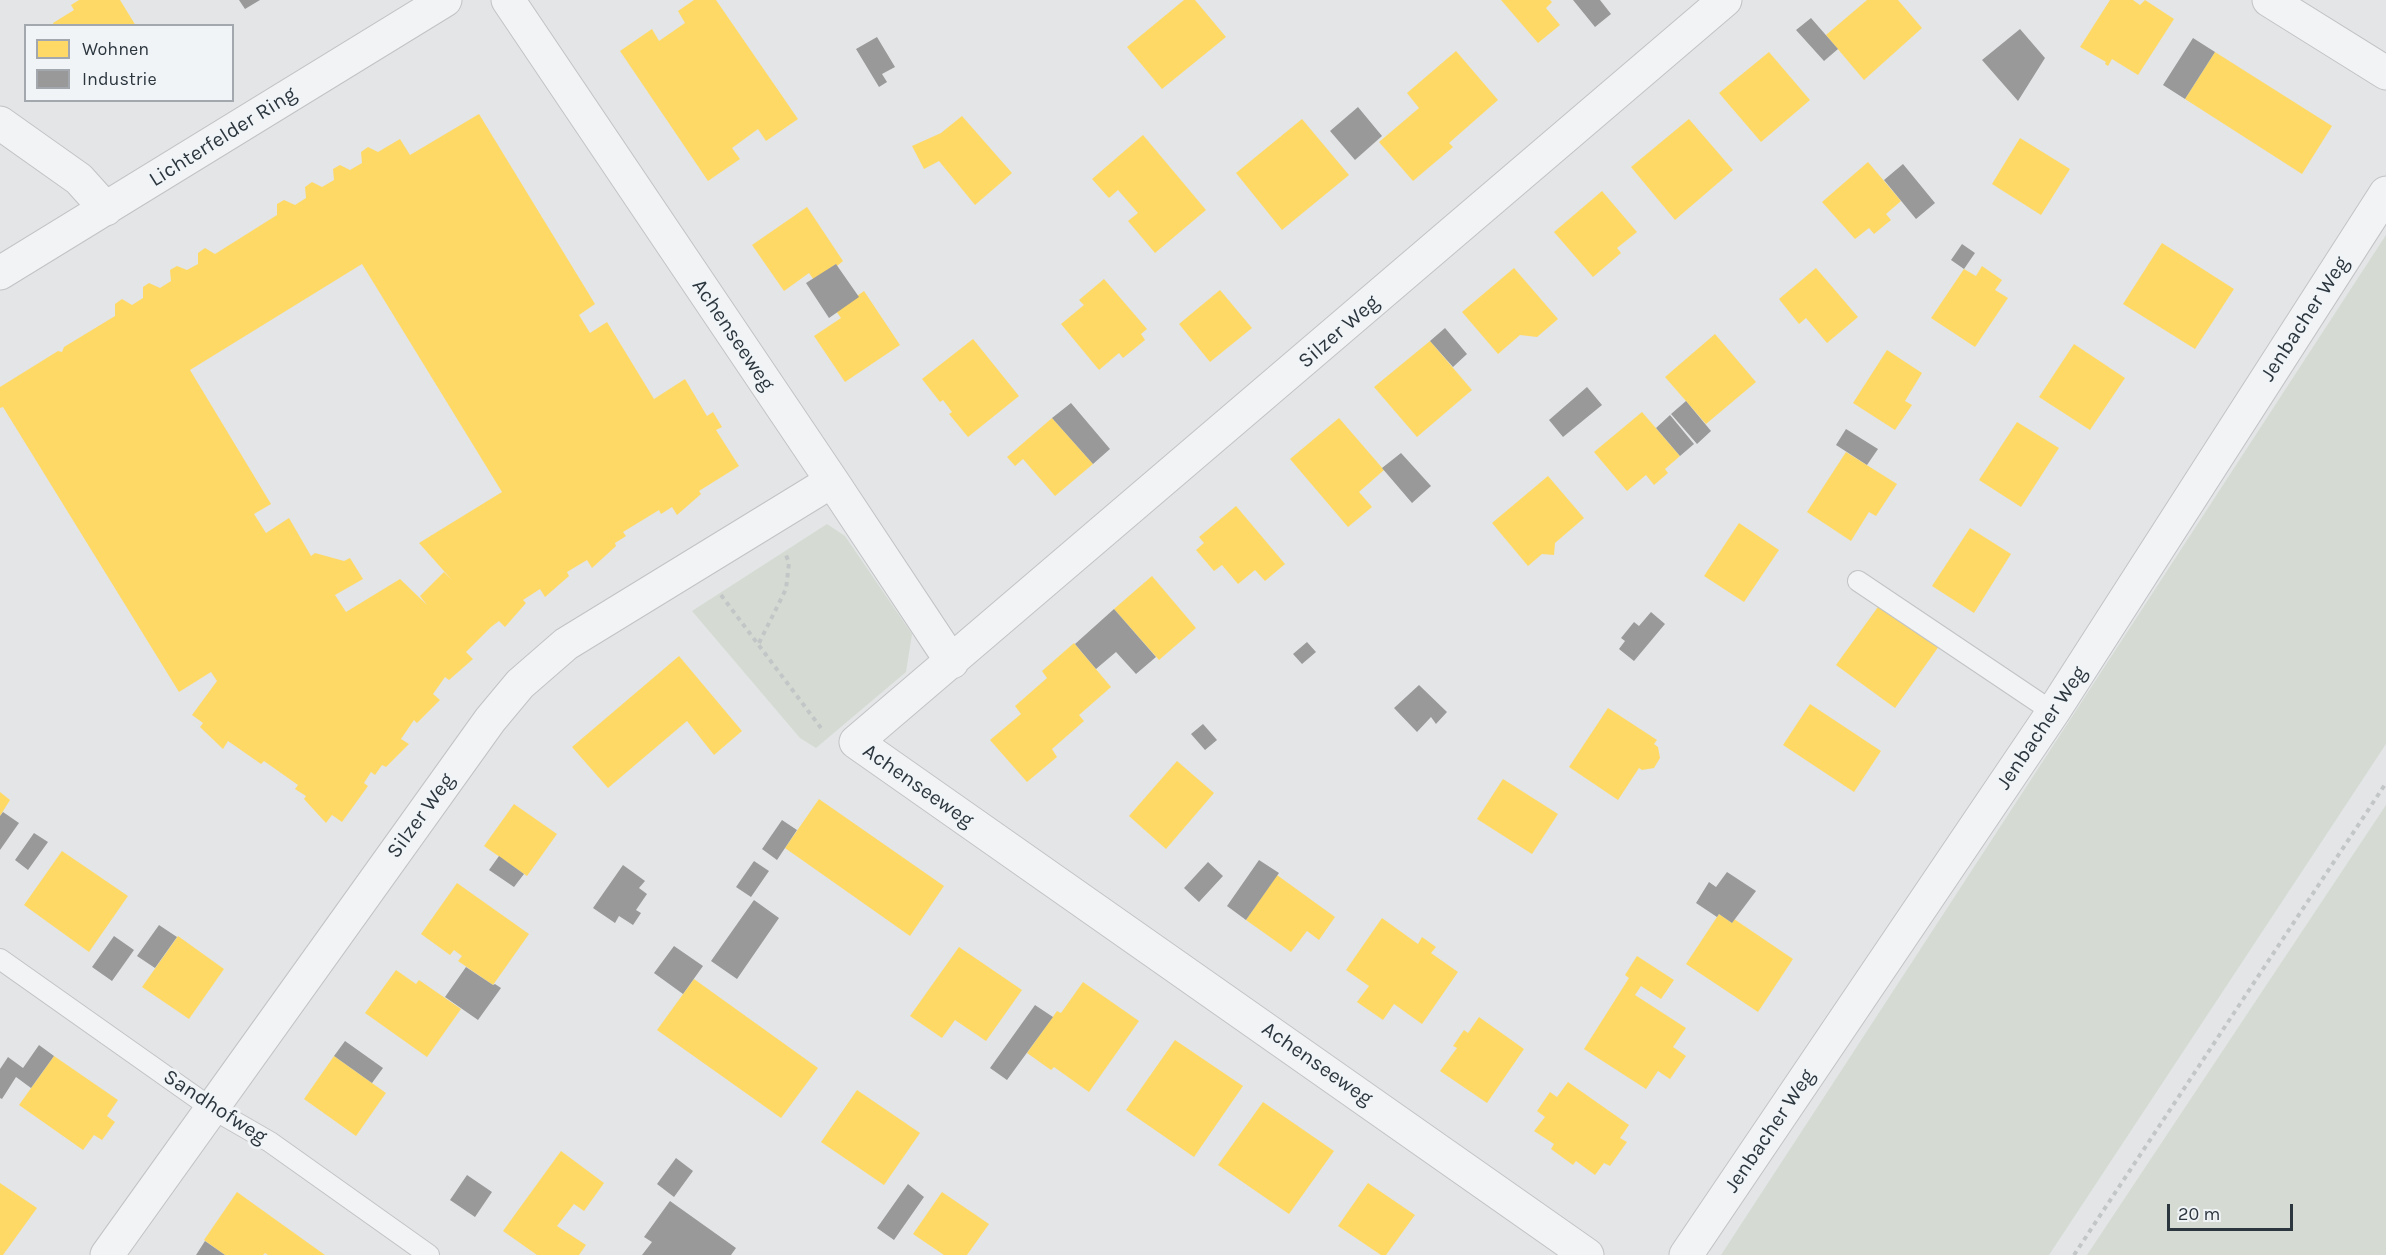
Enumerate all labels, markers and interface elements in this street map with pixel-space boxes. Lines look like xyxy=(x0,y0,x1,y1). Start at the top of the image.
legend xyxy=(24,24,234,102)
text: Wohnen xyxy=(82,38,149,60)
text: Industrie xyxy=(82,68,157,90)
street label: Lichterfelder Ring xyxy=(145,81,301,193)
street label: Jenbacher Weg xyxy=(2255,252,2355,386)
street label: Achenseeweg xyxy=(686,274,780,396)
street label: Silzer Weg xyxy=(1293,290,1385,374)
street label: Jenbacher Weg xyxy=(1991,661,2093,795)
street label: Achenseeweg xyxy=(858,739,978,833)
street label: Silzer Weg xyxy=(382,769,460,863)
street label: Achenseeweg xyxy=(1257,1017,1377,1111)
street label: Sandhofweg xyxy=(158,1064,272,1150)
street label: Jenbacher Weg xyxy=(1719,1064,1821,1198)
scale bar xyxy=(2170,1192,2296,1230)
text: 20 m xyxy=(2178,1203,2220,1225)

